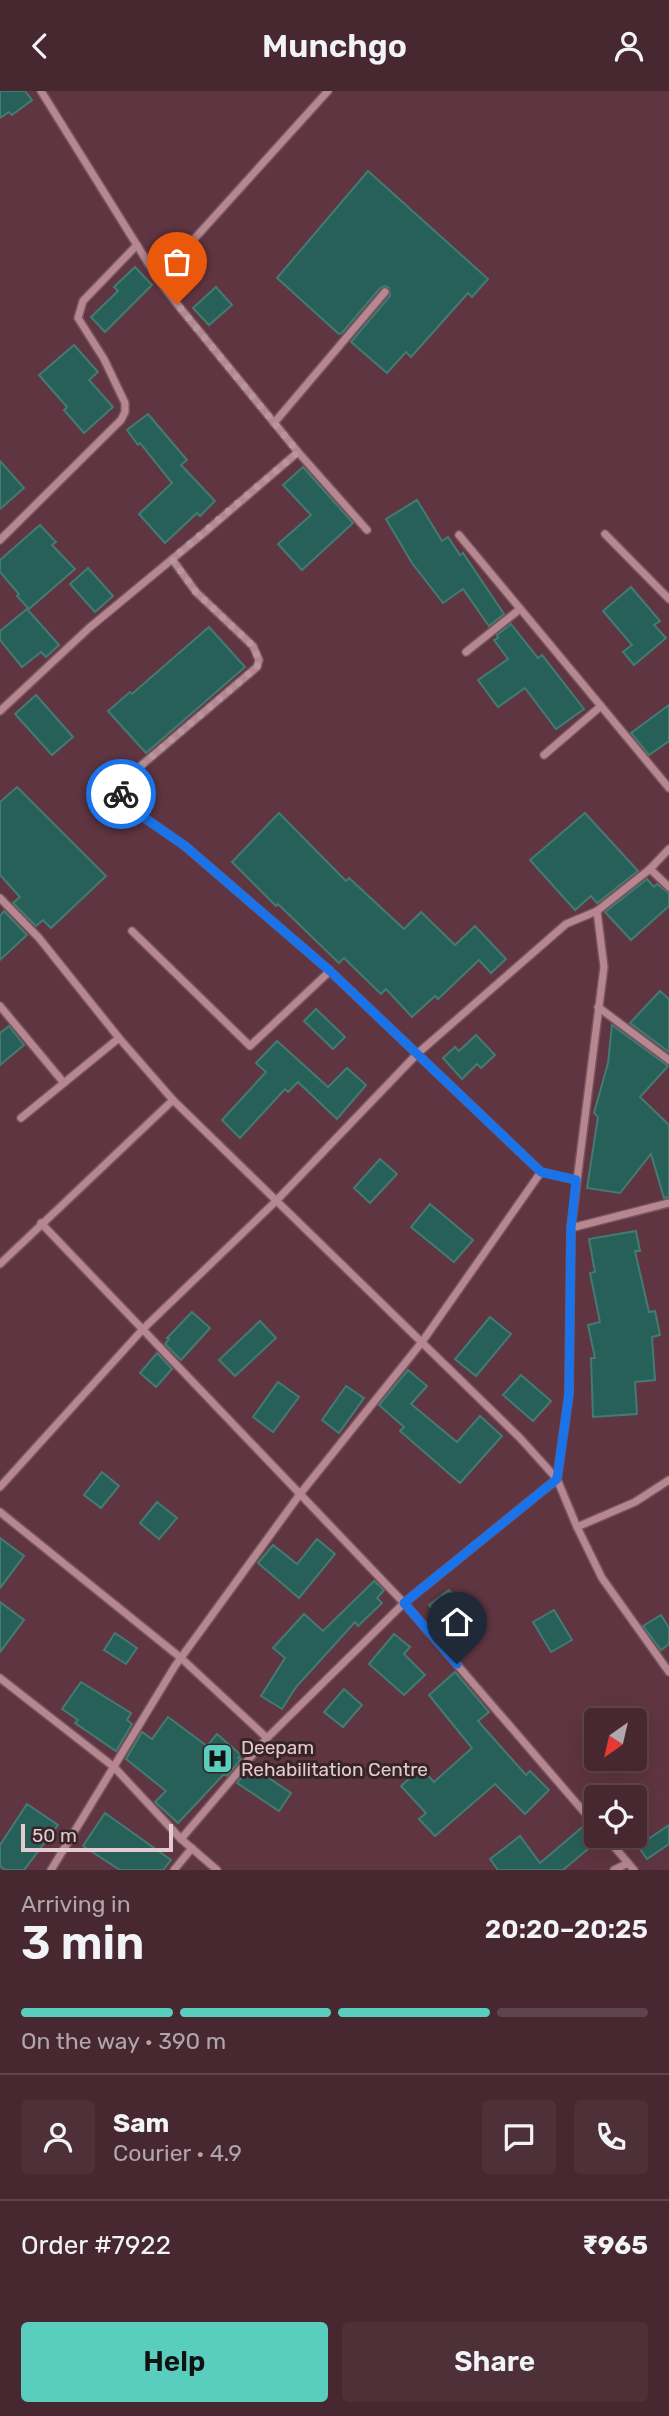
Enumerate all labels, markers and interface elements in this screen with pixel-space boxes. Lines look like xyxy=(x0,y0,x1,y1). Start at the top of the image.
icon: back xyxy=(21,27,59,65)
text: Munchgo xyxy=(262,27,407,65)
icon: person xyxy=(610,27,648,65)
pin xyxy=(147,232,207,304)
icon: bag xyxy=(158,243,196,281)
courier xyxy=(86,759,156,829)
icon: bike xyxy=(102,775,140,813)
pin xyxy=(427,1592,487,1664)
icon: home xyxy=(438,1603,476,1641)
north arrow xyxy=(584,1708,648,1771)
map controls xyxy=(584,1708,647,1848)
place label: Deepam Rehabilitation Centre xyxy=(241,1736,428,1781)
hospital icon: Deepam Rehabilitation Centre xyxy=(201,1741,235,1775)
button: locate xyxy=(584,1785,647,1848)
scale bar xyxy=(21,1821,173,1853)
text: 50 m xyxy=(32,1824,77,1847)
text: Arriving in xyxy=(21,1890,131,1918)
text: 20:20–20:25 xyxy=(485,1914,648,1945)
text: 3 min xyxy=(21,1916,144,1971)
text: On the way · 390 m xyxy=(21,2027,226,2055)
button: person xyxy=(21,2100,95,2174)
button: chat xyxy=(482,2100,556,2174)
button: phone xyxy=(574,2100,648,2174)
text: Sam xyxy=(113,2108,169,2139)
text: Courier · 4.9 xyxy=(113,2139,242,2167)
text: Order #7922 xyxy=(21,2230,171,2261)
text: ₹965 xyxy=(582,2230,648,2261)
button: Help xyxy=(21,2322,328,2402)
button: Share xyxy=(342,2322,648,2402)

